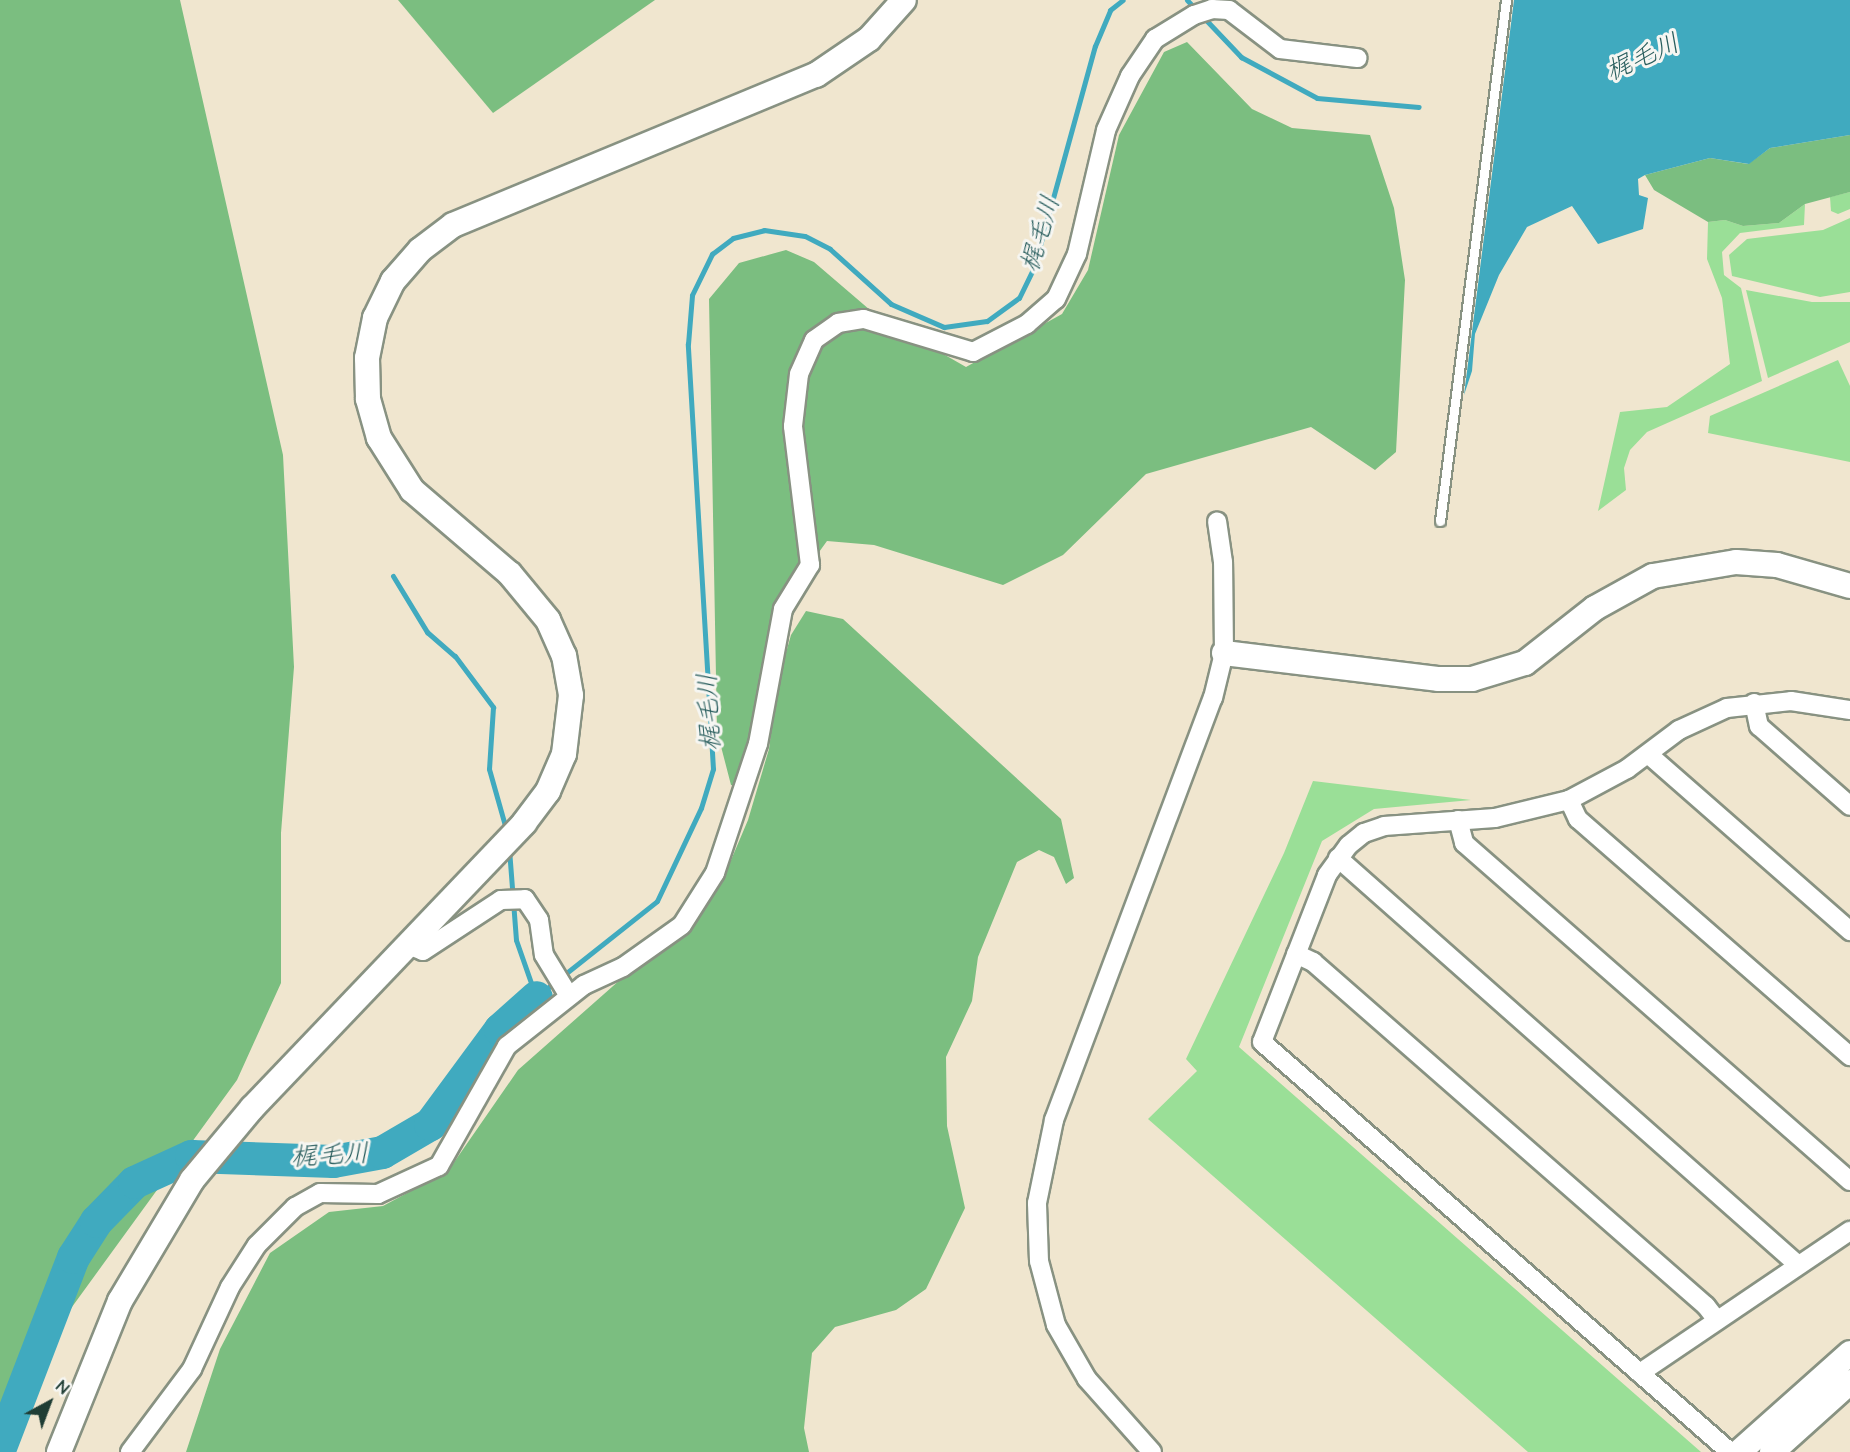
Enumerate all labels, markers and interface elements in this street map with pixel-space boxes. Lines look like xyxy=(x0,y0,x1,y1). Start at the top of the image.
water label: 梶毛川 xyxy=(1601,28,1685,88)
water label: 梶毛川 xyxy=(1015,192,1067,276)
water label: 梶毛川 xyxy=(692,672,728,752)
water label: 梶毛川 xyxy=(290,1138,370,1174)
north arrow xyxy=(14,1368,84,1438)
text: N xyxy=(51,1375,75,1400)

